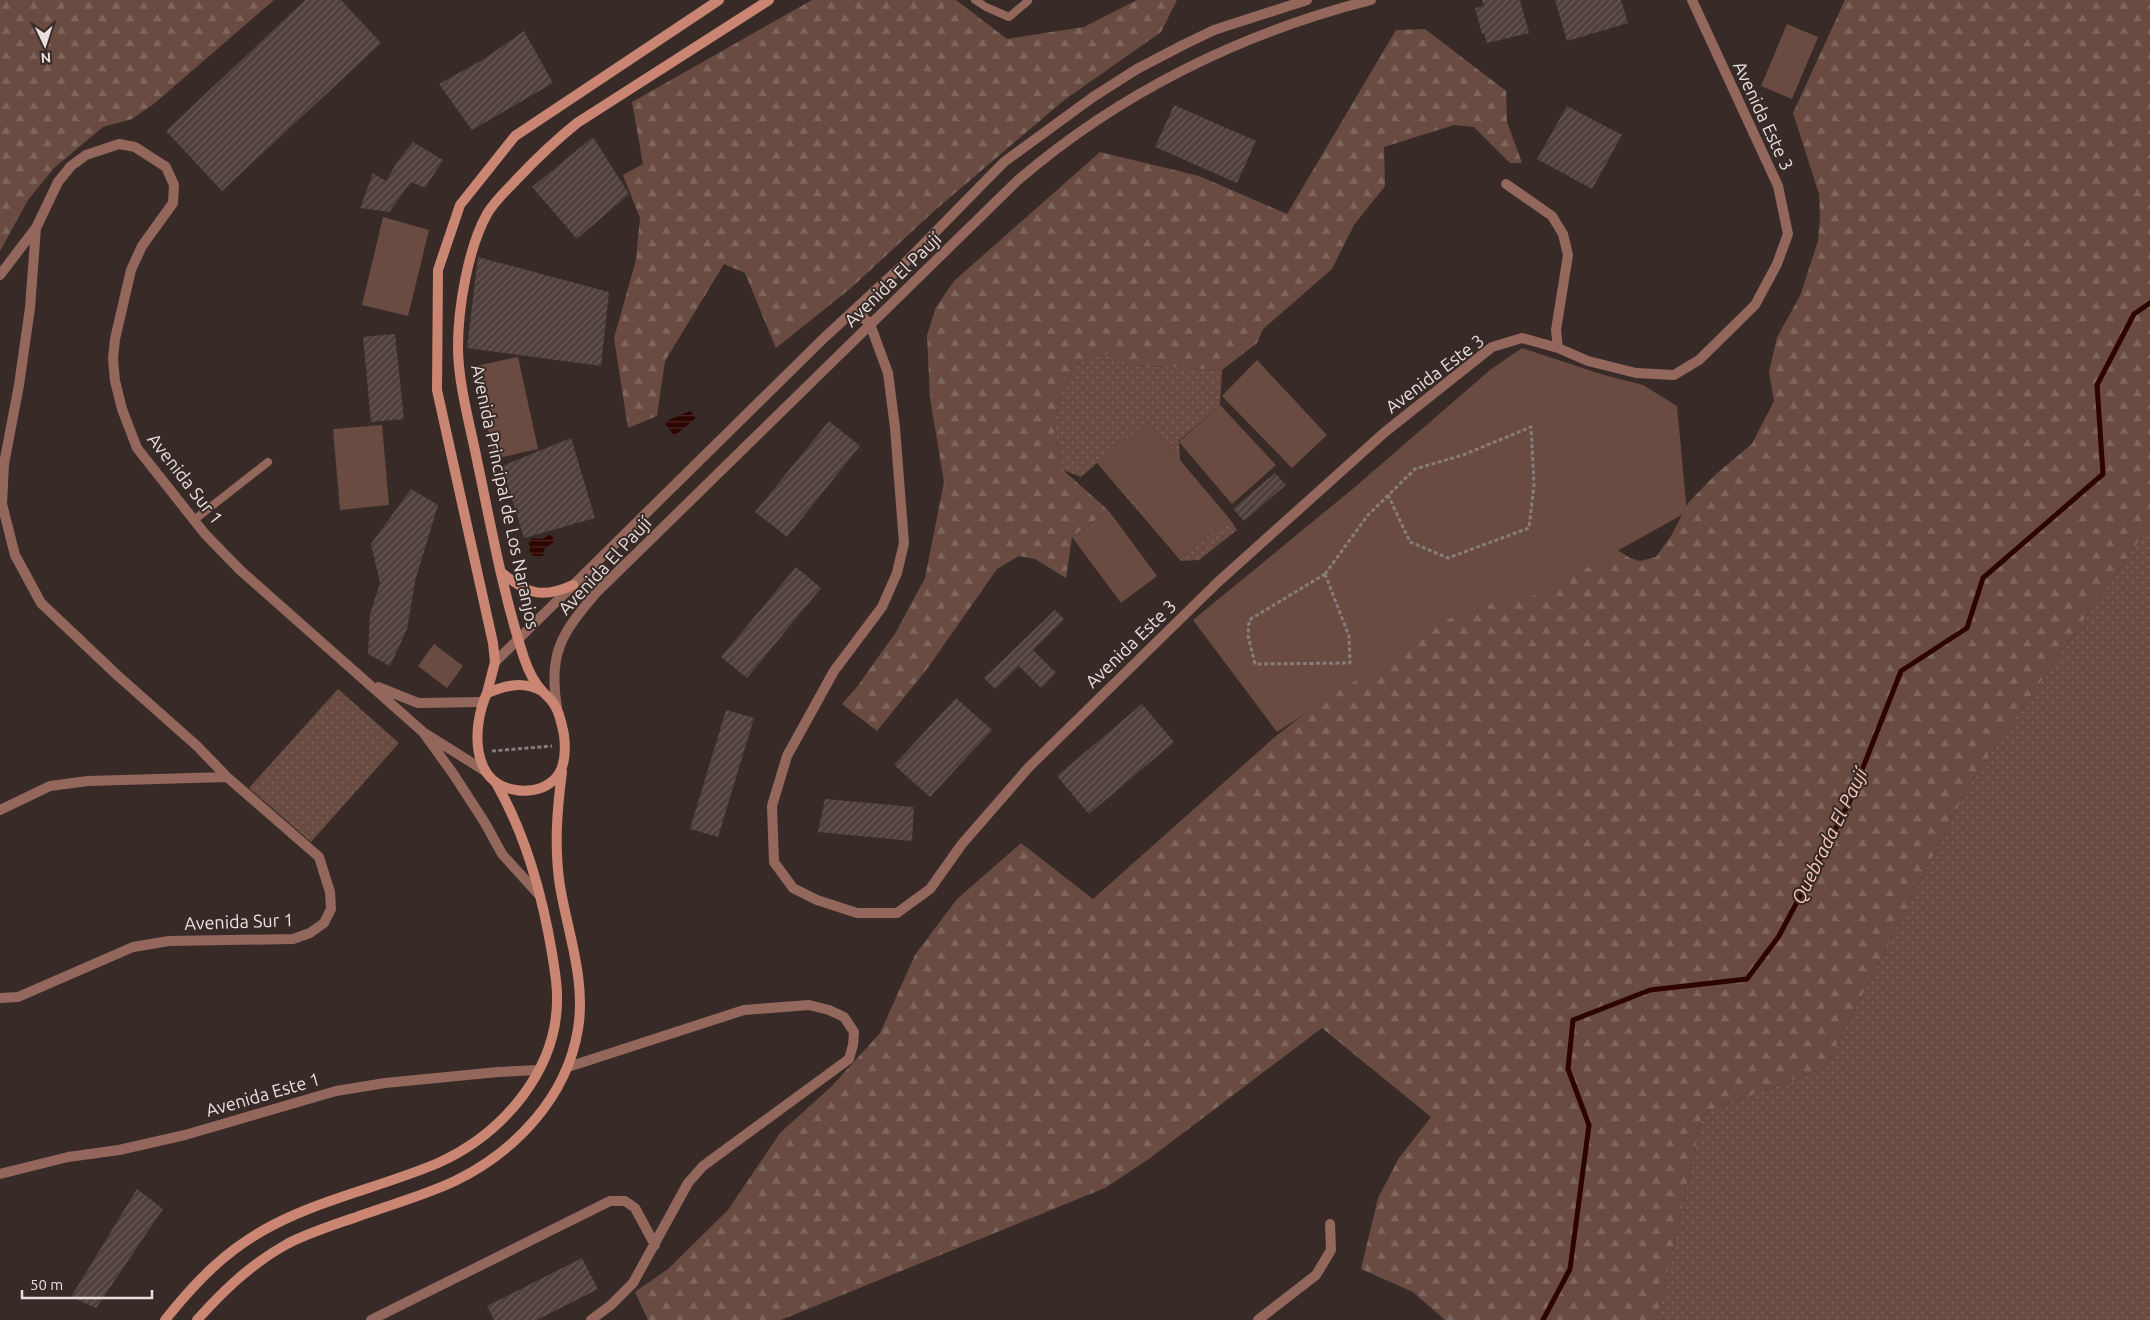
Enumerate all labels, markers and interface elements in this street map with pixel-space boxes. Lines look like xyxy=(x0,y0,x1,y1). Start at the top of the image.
north arrow xyxy=(20,20,70,70)
text: N xyxy=(40,50,52,66)
street label: Avenida Este 3 xyxy=(1730,58,1798,173)
street label: Avenida El Paují xyxy=(840,228,945,330)
street label: Avenida Este 3 xyxy=(1381,330,1487,417)
street label: Avenida Principal de Los Naranjos xyxy=(468,363,544,631)
street label: Avenida Sur 1 xyxy=(144,429,227,528)
street label: Avenida El Paují xyxy=(554,512,655,618)
street label: Avenida Este 3 xyxy=(1081,595,1180,691)
water label: Quebrada El Paují xyxy=(1787,762,1872,908)
street label: Avenida Sur 1 xyxy=(184,909,294,933)
street label: Avenida Este 1 xyxy=(203,1068,322,1120)
scale bar xyxy=(22,1268,152,1300)
text: 50 m xyxy=(30,1276,63,1293)

